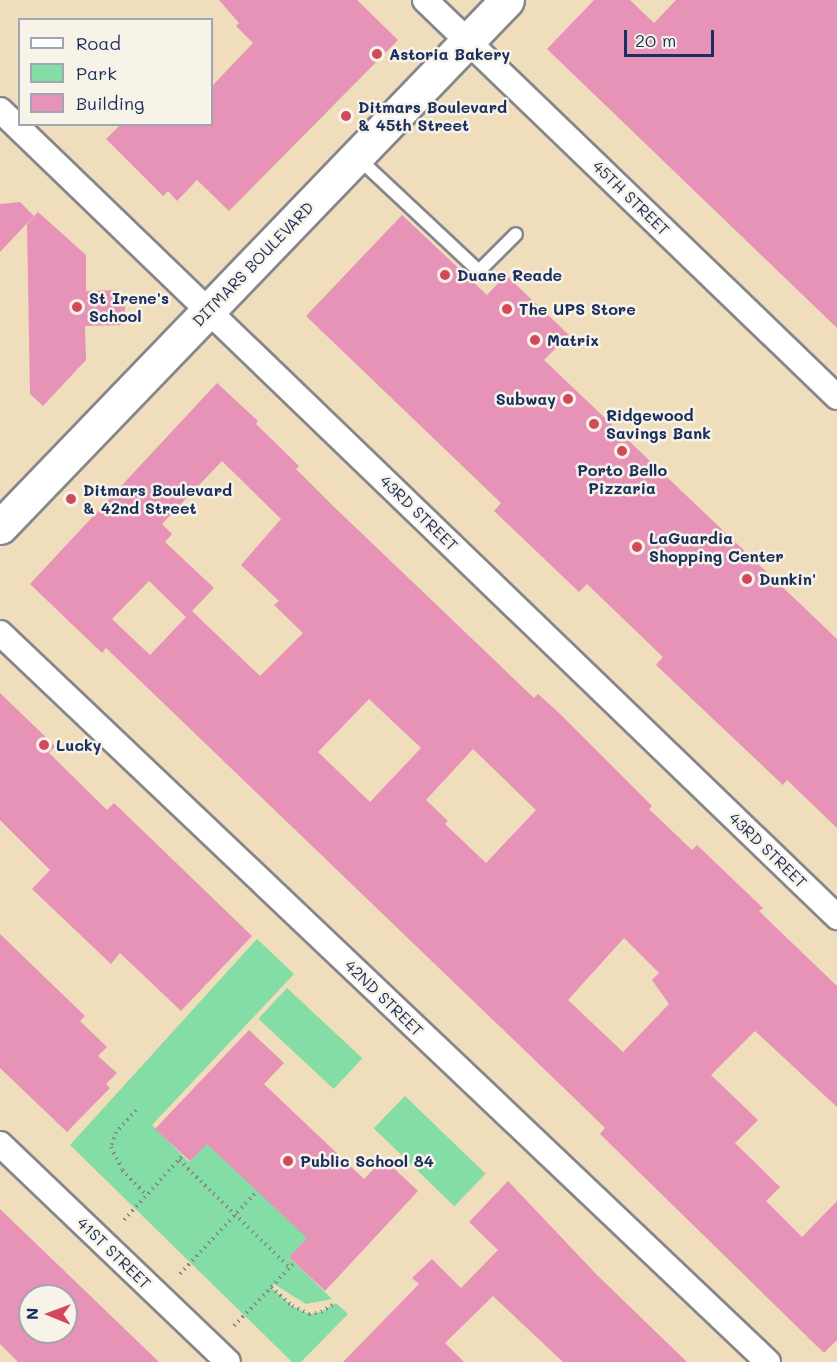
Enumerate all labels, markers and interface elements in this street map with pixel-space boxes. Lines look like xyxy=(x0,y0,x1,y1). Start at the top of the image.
legend xyxy=(18,18,213,126)
scale bar xyxy=(627,18,717,56)
text: 20 m xyxy=(635,28,676,52)
text: Road xyxy=(76,31,121,55)
place label: Astoria Bakery xyxy=(389,44,510,64)
marker: Astoria Bakery xyxy=(370,47,384,61)
text: Park xyxy=(76,61,117,85)
text: Building xyxy=(76,91,144,115)
place label: Ditmars Boulevard & 45th Street xyxy=(358,97,507,135)
marker: Ditmars Boulevard & 45th Street xyxy=(339,109,353,123)
street label: 45TH STREET xyxy=(589,157,673,239)
street label: DITMARS BOULEVARD xyxy=(188,198,318,330)
place label: Duane Reade xyxy=(457,265,562,285)
marker: Duane Reade xyxy=(438,268,452,282)
place label: St Irene's School xyxy=(89,288,169,326)
place label: The UPS Store xyxy=(519,299,636,319)
marker: St Irene's School xyxy=(70,300,84,314)
marker: The UPS Store xyxy=(500,302,514,316)
place label: Matrix xyxy=(547,330,599,350)
marker: Matrix xyxy=(528,333,542,347)
place label: Subway xyxy=(496,389,556,409)
marker: Subway xyxy=(561,392,575,406)
place label: Ridgewood Savings Bank xyxy=(606,405,711,443)
marker: Ridgewood Savings Bank xyxy=(587,417,601,431)
marker: Porto Bello Pizzaria xyxy=(615,444,629,458)
place label: Porto Bello Pizzaria xyxy=(577,460,667,498)
street label: 43RD STREET xyxy=(376,471,462,555)
place label: Ditmars Boulevard & 42nd Street xyxy=(83,480,232,518)
marker: Ditmars Boulevard & 42nd Street xyxy=(64,492,78,506)
place label: LaGuardia Shopping Center xyxy=(649,528,784,566)
marker: LaGuardia Shopping Center xyxy=(630,540,644,554)
place label: Dunkin' xyxy=(759,569,816,589)
marker: Dunkin' xyxy=(740,572,754,586)
place label: Lucky xyxy=(56,735,101,755)
marker: Lucky xyxy=(37,738,51,752)
street label: 43RD STREET xyxy=(725,808,811,892)
street label: 42ND STREET xyxy=(341,956,427,1040)
place label: Public School 84 xyxy=(300,1151,434,1171)
marker: Public School 84 xyxy=(281,1154,295,1168)
street label: 41ST STREET xyxy=(73,1213,155,1293)
north arrow xyxy=(18,1284,78,1344)
text: N xyxy=(21,1307,42,1320)

